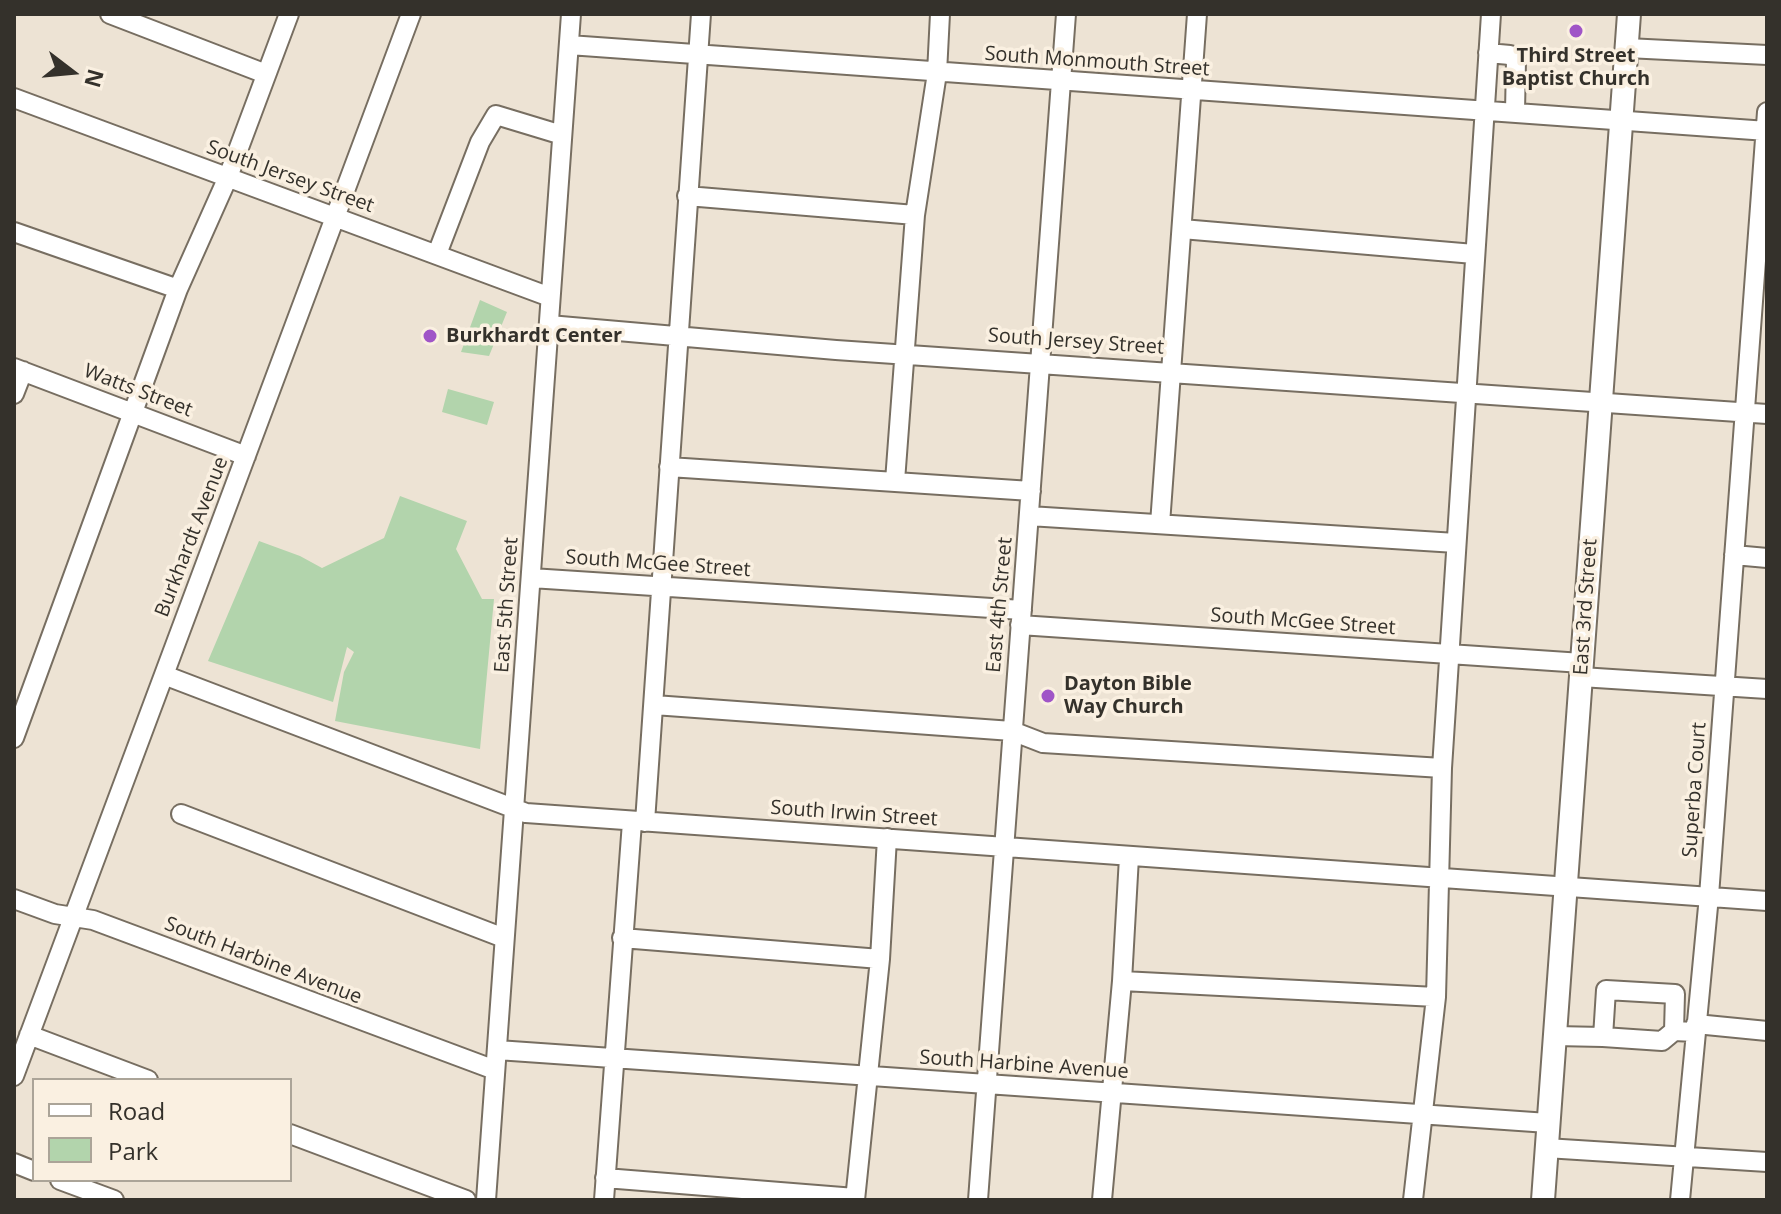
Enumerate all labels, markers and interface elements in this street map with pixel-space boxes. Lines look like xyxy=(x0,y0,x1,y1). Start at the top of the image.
marker: Third Street Baptist Church xyxy=(1567,22,1585,40)
north arrow xyxy=(32,32,112,112)
street label: South Monmouth Street xyxy=(984,42,1210,82)
place label: Third Street Baptist Church xyxy=(1502,44,1650,91)
text: N xyxy=(78,66,112,91)
street label: South Jersey Street xyxy=(203,136,377,218)
place label: Burkhardt Center xyxy=(446,324,622,348)
street label: South Jersey Street xyxy=(987,324,1165,360)
marker: Burkhardt Center xyxy=(421,327,439,345)
street label: Watts Street xyxy=(80,359,196,423)
street label: Burkhardt Avenue xyxy=(150,454,234,620)
street label: East 5th Street xyxy=(490,536,524,674)
street label: East 4th Street xyxy=(982,536,1018,674)
street label: East 3rd Street xyxy=(1569,538,1603,676)
street label: South McGee Street xyxy=(565,546,751,582)
street label: South McGee Street xyxy=(1210,604,1396,640)
place label: Dayton Bible Way Church xyxy=(1064,672,1192,719)
marker: Dayton Bible Way Church xyxy=(1039,687,1057,705)
street label: Superba Court xyxy=(1678,722,1712,858)
street label: South Irwin Street xyxy=(770,796,938,832)
street label: South Harbine Avenue xyxy=(161,912,365,1010)
street label: South Harbine Avenue xyxy=(919,1046,1129,1084)
legend xyxy=(32,1078,292,1182)
text: Road xyxy=(108,1094,165,1127)
text: Park xyxy=(108,1134,158,1167)

